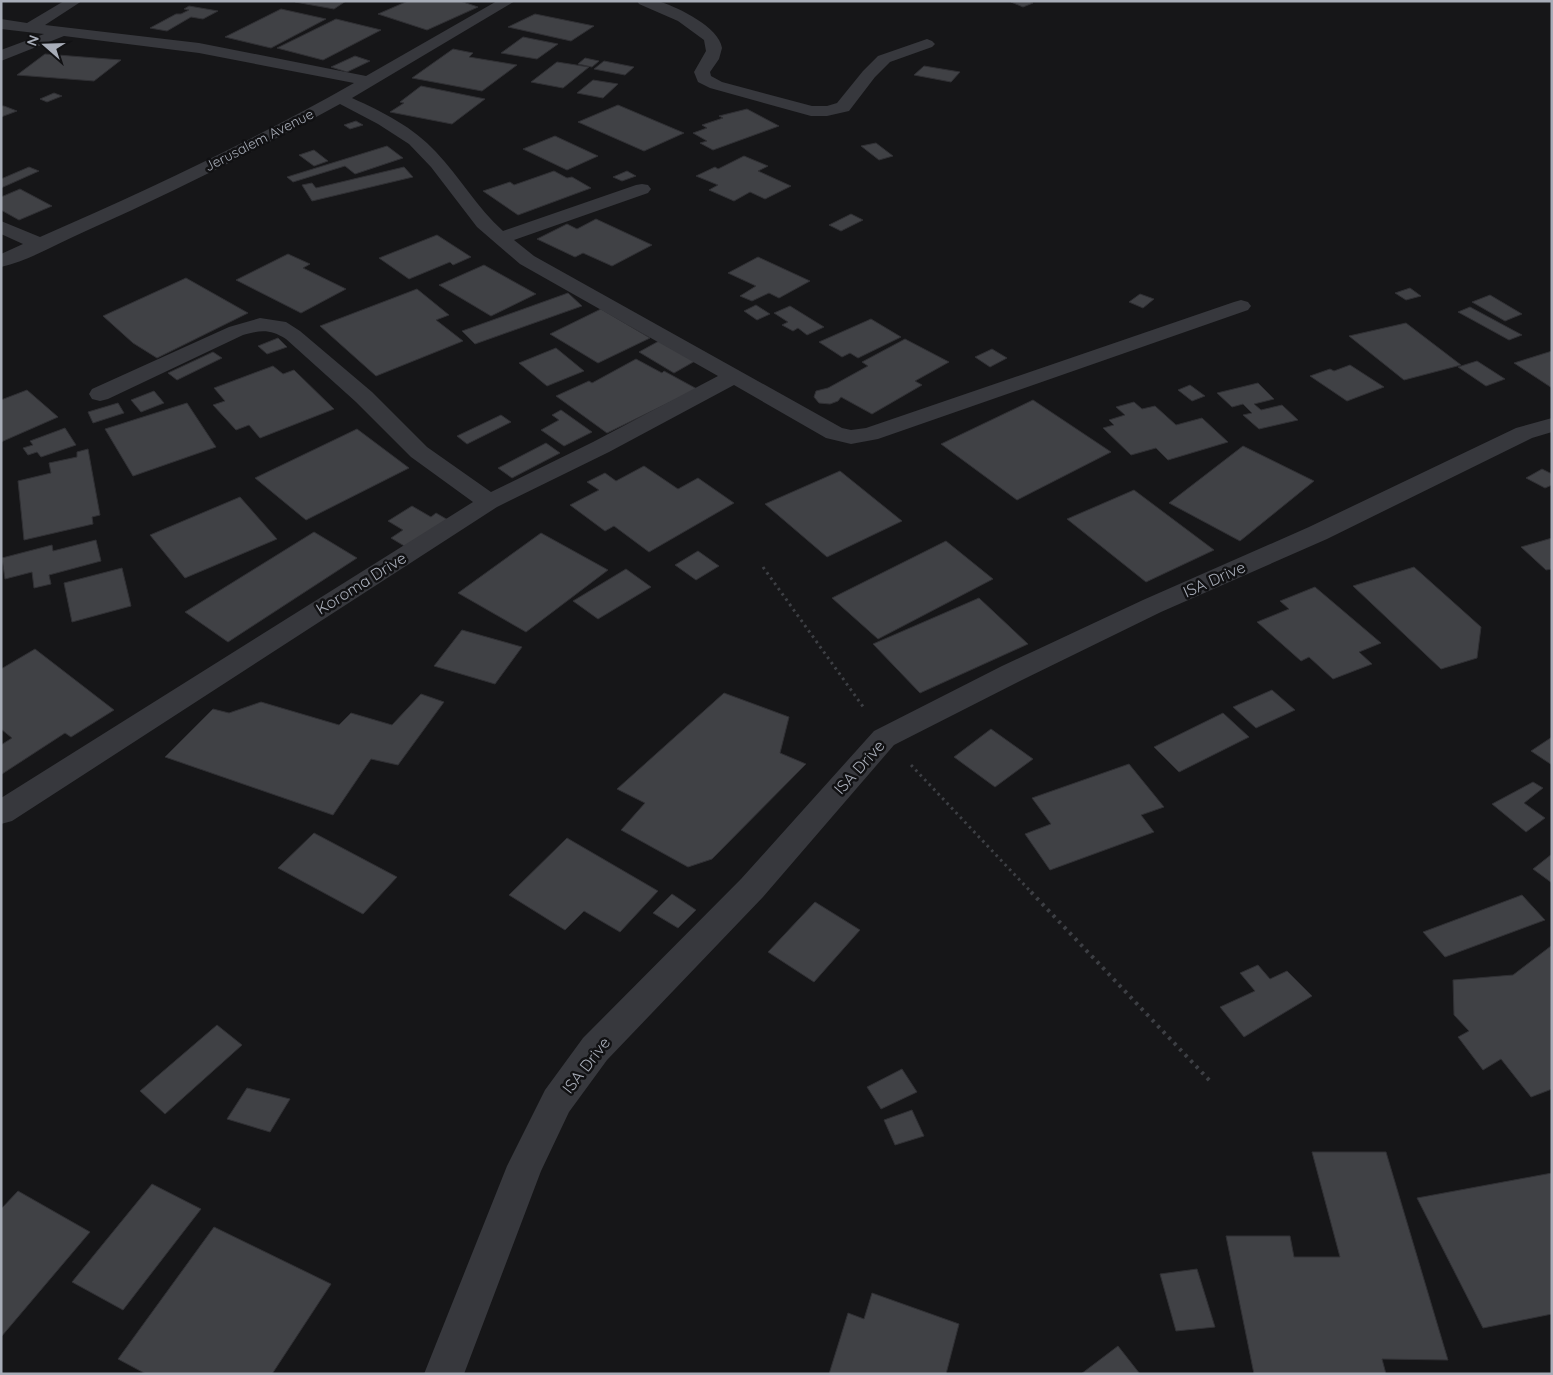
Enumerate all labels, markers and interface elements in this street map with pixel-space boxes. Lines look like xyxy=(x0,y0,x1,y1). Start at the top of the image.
north arrow xyxy=(20,20,70,70)
text: N xyxy=(23,33,43,48)
street label: Jerusalem Avenue xyxy=(201,105,317,175)
street label: Koroma Drive xyxy=(312,547,410,619)
street label: ISA Drive xyxy=(1180,556,1248,602)
street label: ISA Drive xyxy=(829,736,889,798)
street label: ISA Drive xyxy=(558,1033,614,1097)

